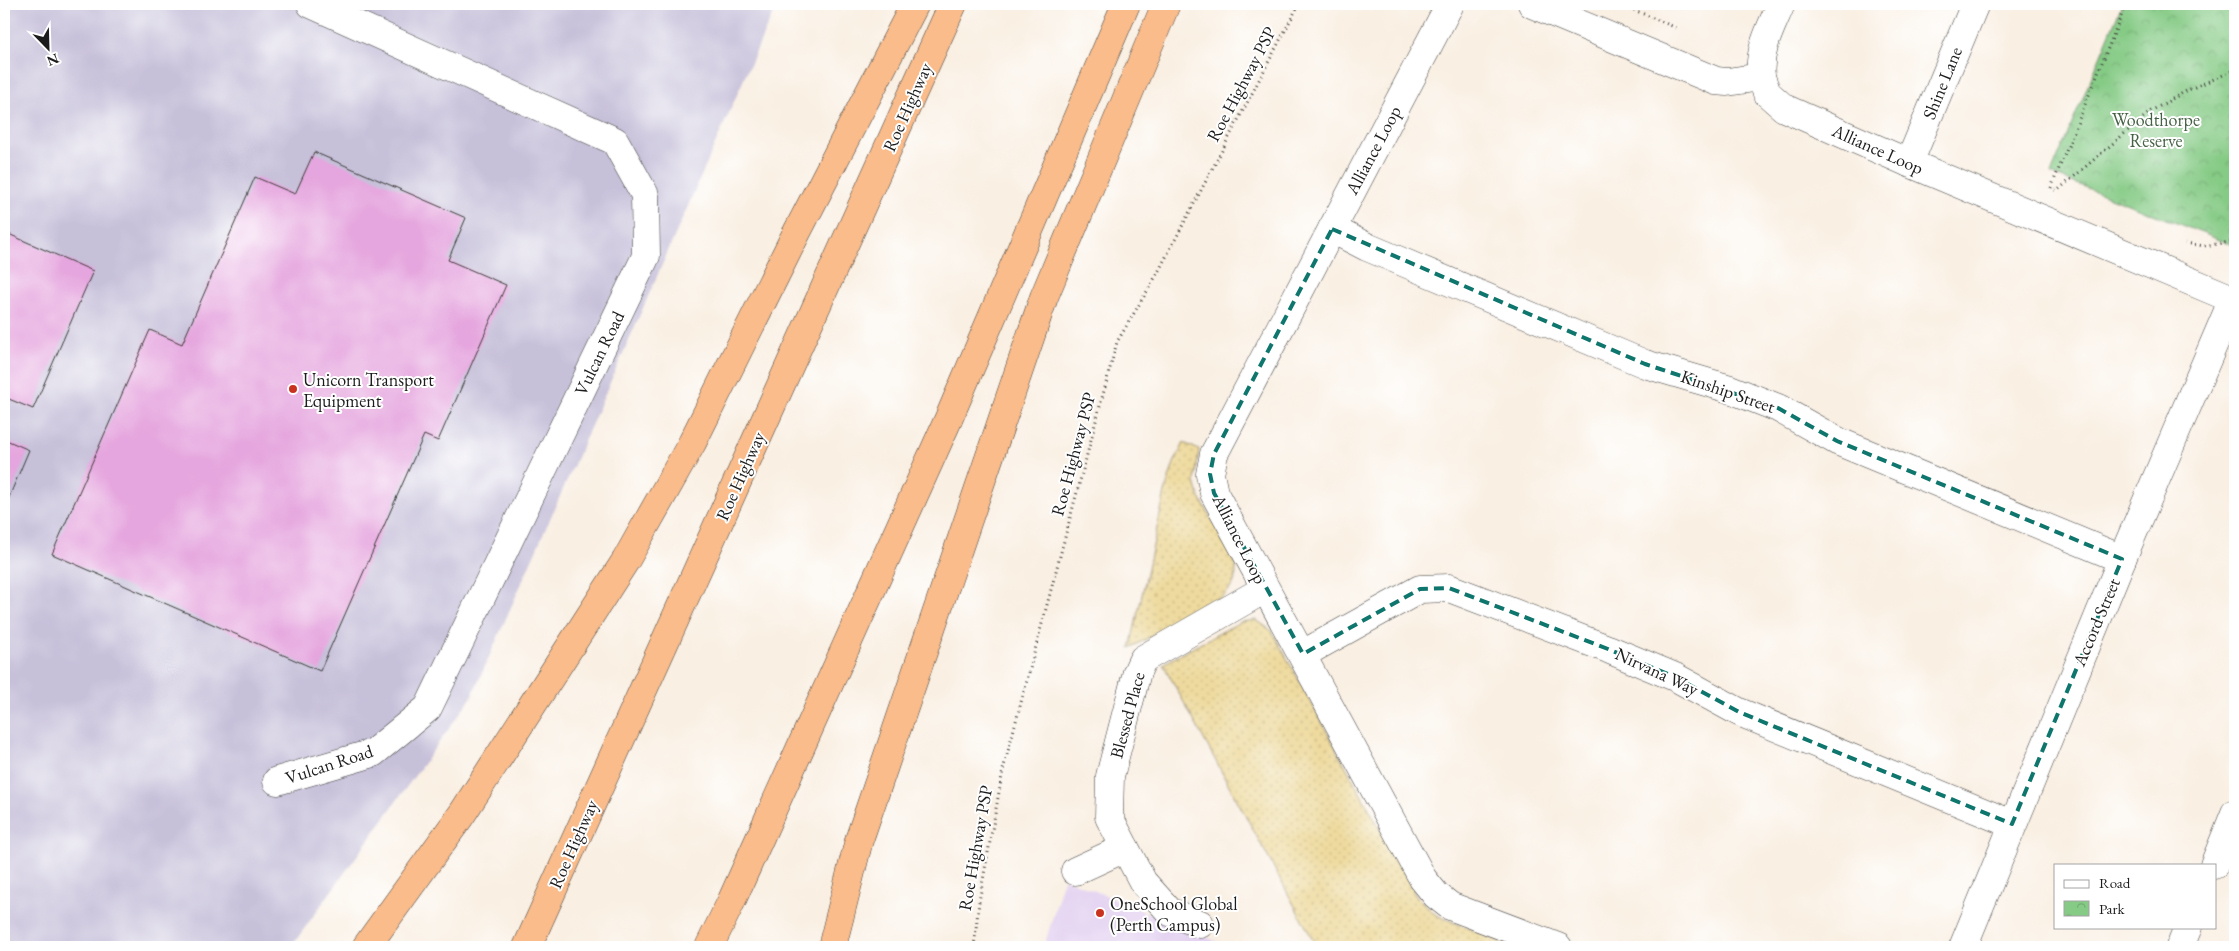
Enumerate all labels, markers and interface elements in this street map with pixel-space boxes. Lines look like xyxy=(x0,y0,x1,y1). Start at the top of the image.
north arrow xyxy=(22,22,72,72)
street label: Roe Highway PSP xyxy=(1201,23,1281,145)
street label: Shine Lane xyxy=(1917,43,1967,123)
text: N xyxy=(44,49,62,71)
street label: Roe Highway xyxy=(877,59,937,155)
street label: Alliance Loop xyxy=(1340,102,1406,199)
park label: Woodthorpe Reserve xyxy=(2112,108,2200,152)
street label: Alliance Loop xyxy=(1828,118,1927,179)
street label: Vulcan Road xyxy=(569,306,630,399)
street label: Kinship Street xyxy=(1678,364,1778,418)
place label: Unicorn Transport Equipment xyxy=(303,368,434,412)
marker: Unicorn Transport Equipment xyxy=(287,383,299,395)
street label: Roe Highway PSP xyxy=(1045,390,1101,518)
street label: Roe Highway xyxy=(710,428,770,524)
street label: Alliance Loop xyxy=(1207,489,1272,588)
street label: Accord Street xyxy=(2067,574,2125,670)
street label: Nirvana Way xyxy=(1612,642,1702,700)
street label: Blessed Place xyxy=(1104,669,1150,761)
street label: Vulcan Road xyxy=(282,739,377,789)
street label: Roe Highway PSP xyxy=(953,784,997,912)
street label: Roe Highway xyxy=(543,796,603,892)
legend xyxy=(2054,864,2216,928)
text: Road xyxy=(2099,873,2131,892)
place label: OneSchool Global (Perth Campus) xyxy=(1110,892,1237,936)
text: Park xyxy=(2099,899,2126,918)
marker: OneSchool Global (Perth Campus) xyxy=(1094,907,1106,919)

